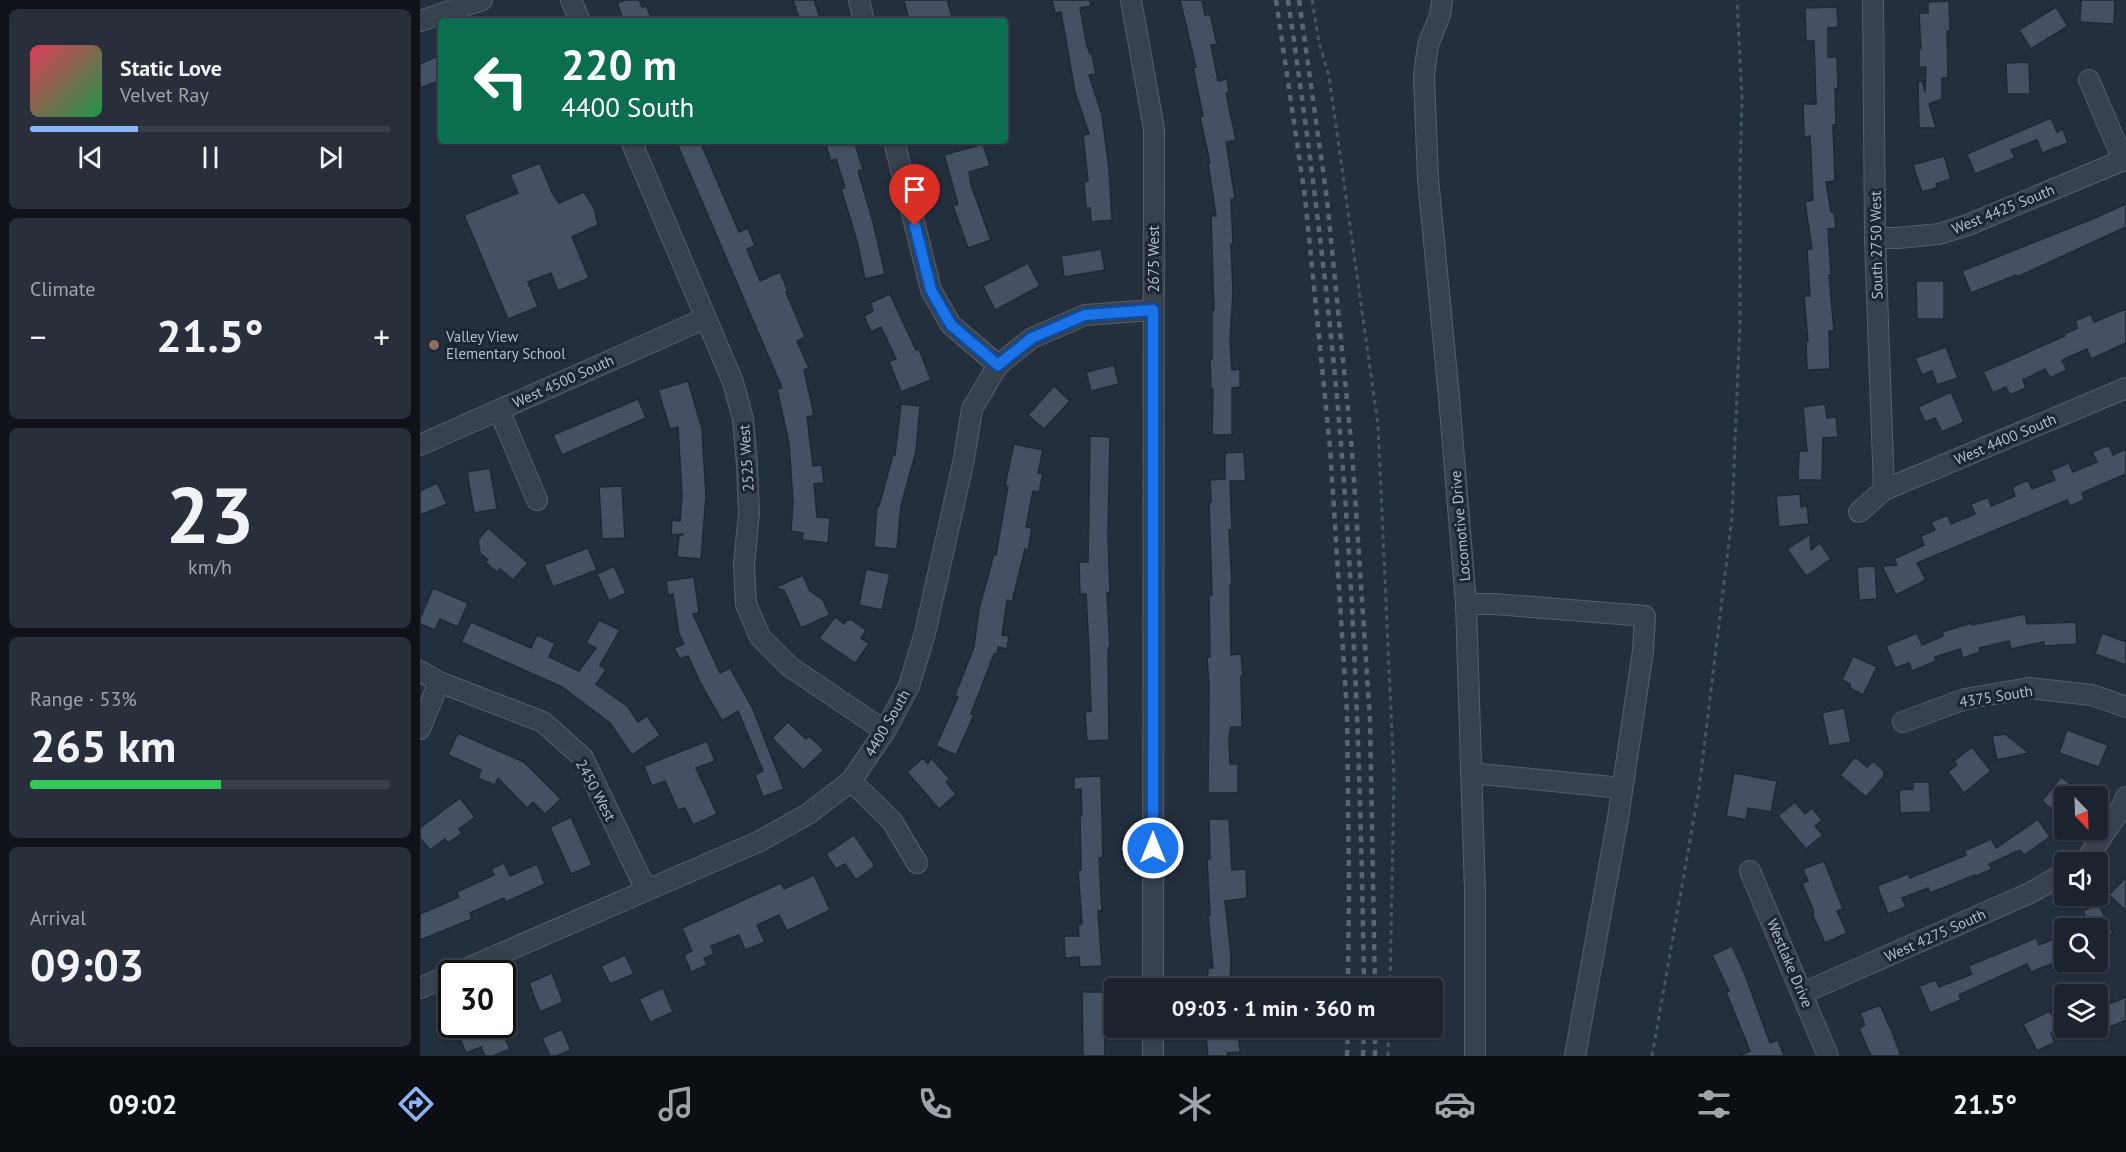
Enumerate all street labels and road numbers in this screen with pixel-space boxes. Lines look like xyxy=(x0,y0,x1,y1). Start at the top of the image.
street label: West 4425 South xyxy=(1949,180,2057,238)
street label: South 2750 West xyxy=(1866,191,1886,299)
street label: 2675 West xyxy=(1144,225,1163,293)
street label: West 4500 South xyxy=(509,350,617,412)
street label: West 4400 South xyxy=(1951,409,2059,469)
street label: 2525 West xyxy=(734,424,758,492)
street label: Locomotive Drive xyxy=(1446,470,1474,582)
street label: 4375 South xyxy=(1958,681,2034,711)
street label: 4400 South xyxy=(860,686,914,760)
street label: 2450 West xyxy=(572,756,620,824)
street label: West 4275 South xyxy=(1881,904,1989,966)
street label: Westlake Drive xyxy=(1763,916,1817,1010)

